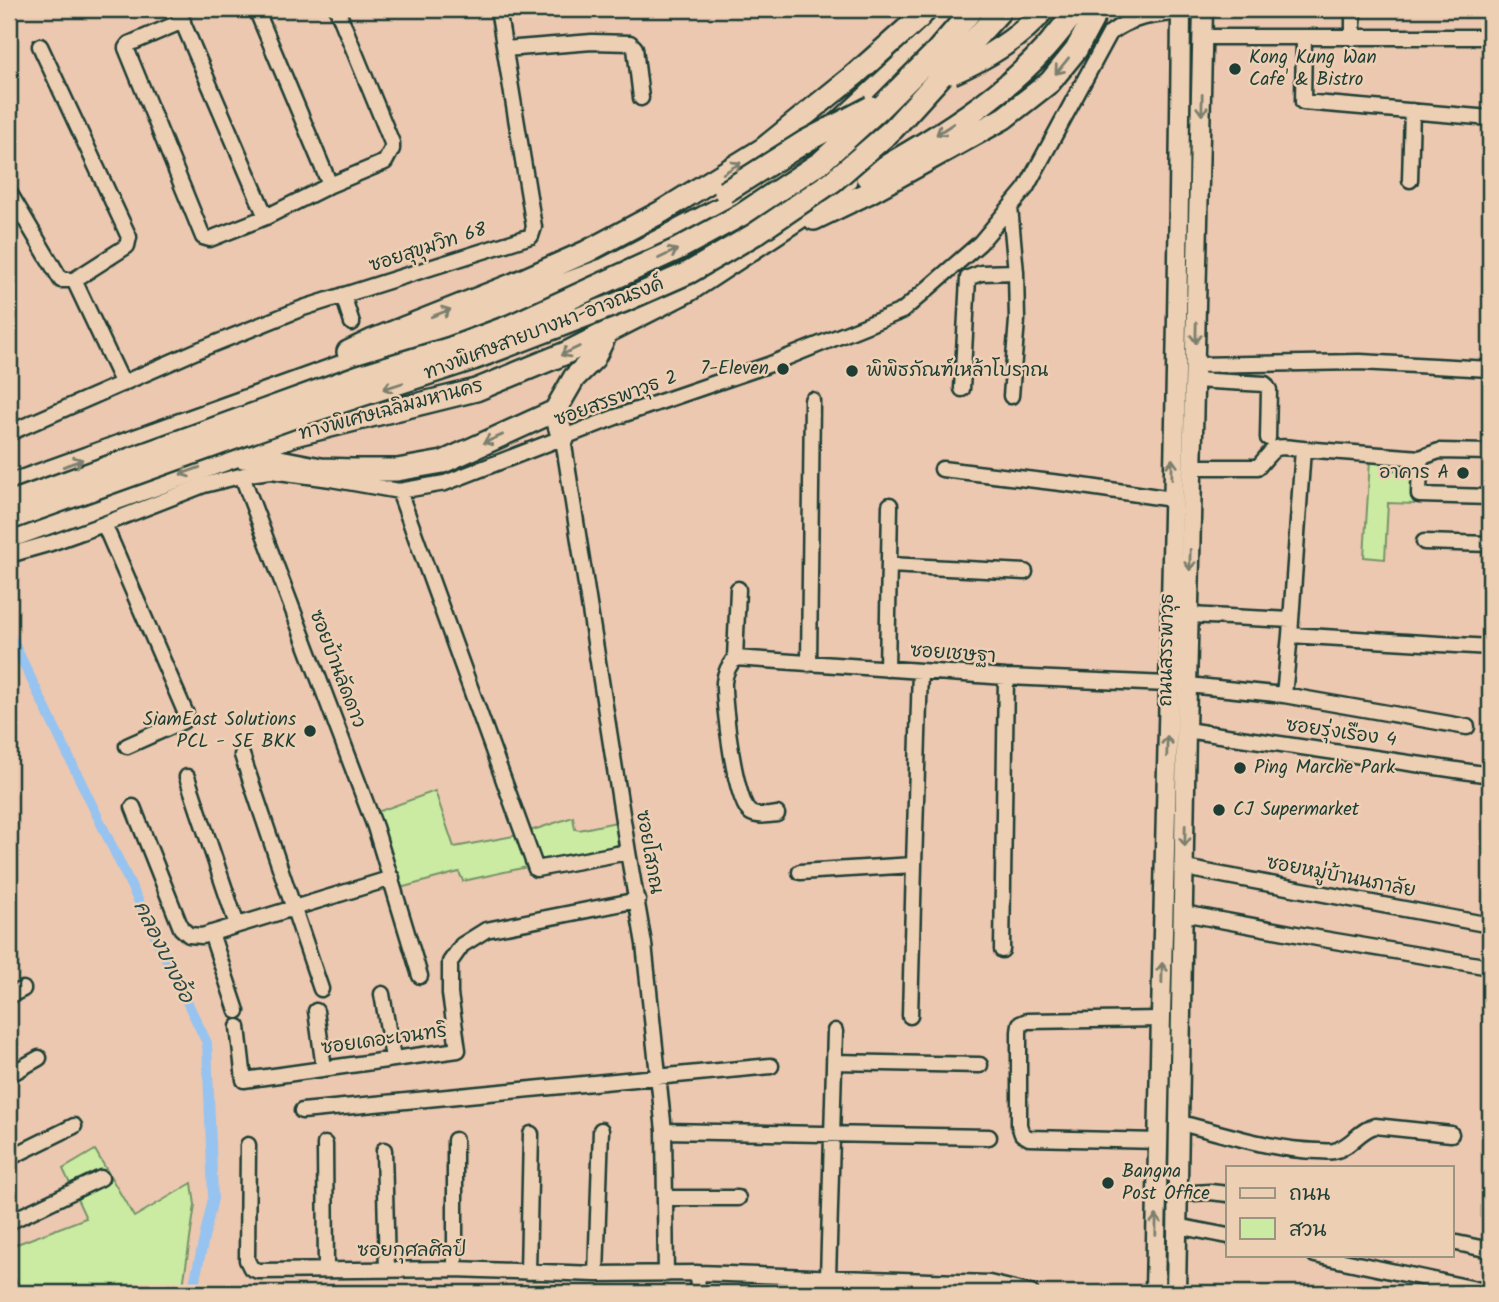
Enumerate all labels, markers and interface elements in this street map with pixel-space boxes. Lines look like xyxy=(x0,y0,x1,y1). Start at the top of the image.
place label: Kong Kung Wan Cafe' & Bistro xyxy=(1249,43,1377,95)
one-way arrow xyxy=(1055,57,1070,75)
marker: Kong Kung Wan Cafe' & Bistro xyxy=(1227,61,1243,77)
one-way arrow xyxy=(1195,93,1209,116)
one-way arrow xyxy=(936,121,955,136)
one-way arrow xyxy=(722,160,742,174)
street label: ซอยสุขุมวิท 68 xyxy=(365,215,491,281)
one-way arrow xyxy=(657,247,678,260)
street label: ทางพิเศษสายบางนา-อาจณรงค์ xyxy=(420,269,669,389)
one-way arrow xyxy=(430,305,452,318)
one-way arrow xyxy=(1189,321,1203,344)
one-way arrow xyxy=(560,345,581,358)
place label: 7-Eleven xyxy=(701,354,769,384)
place label: พิพิธภัณฑ์เหล้าโบราณ xyxy=(866,356,1048,386)
marker: 7-Eleven xyxy=(775,361,791,377)
street label: ซอยสรรพาวุธ 2 xyxy=(550,363,682,435)
marker: พิพิธภัณฑ์เหล้าโบราณ xyxy=(844,363,860,379)
street label: ทางพิเศษเฉลิมมหานคร xyxy=(295,371,487,449)
one-way arrow xyxy=(382,381,404,393)
one-way arrow xyxy=(483,433,504,446)
one-way arrow xyxy=(61,455,83,468)
one-way arrow xyxy=(1166,458,1179,481)
place label: อาคาร A xyxy=(1379,458,1449,488)
marker: อาคาร A xyxy=(1455,465,1471,481)
one-way arrow xyxy=(180,466,202,479)
one-way arrow xyxy=(1183,548,1197,571)
street label: ถนนสรรพาวุธ xyxy=(1151,593,1183,707)
street label: ซอยบ้านลัดดาว xyxy=(301,605,373,733)
street label: ซอยเชษฐา xyxy=(909,636,997,672)
place label: SiamEast Solutions PCL - SE BKK xyxy=(143,705,297,757)
street label: ซอยรุ่งเรือง 4 xyxy=(1284,710,1398,756)
marker: SiamEast Solutions PCL - SE BKK xyxy=(302,723,318,739)
one-way arrow xyxy=(1160,734,1173,757)
place label: Ping Marche Park xyxy=(1254,753,1395,783)
marker: Ping Marche Park xyxy=(1232,760,1248,776)
place label: CJ Supermarket xyxy=(1233,795,1360,825)
marker: CJ Supermarket xyxy=(1211,802,1227,818)
street label: ซอยโสภณ xyxy=(627,808,671,896)
one-way arrow xyxy=(1179,825,1192,848)
street label: ซอยหมู่บ้านนภาลัย xyxy=(1264,848,1418,906)
water label: คลองบางอ้อ xyxy=(124,895,203,1010)
one-way arrow xyxy=(1155,962,1168,985)
street label: ซอยเดอะเจนทริ xyxy=(319,1016,449,1064)
place label: Bangna Post Office xyxy=(1122,1157,1210,1209)
legend xyxy=(1226,1166,1454,1256)
marker: Bangna Post Office xyxy=(1100,1175,1116,1191)
text: ถนน xyxy=(1289,1178,1330,1211)
one-way arrow xyxy=(1149,1214,1163,1237)
text: สวน xyxy=(1289,1214,1326,1247)
street label: ซอยกุศลศิลป์ xyxy=(357,1236,467,1266)

